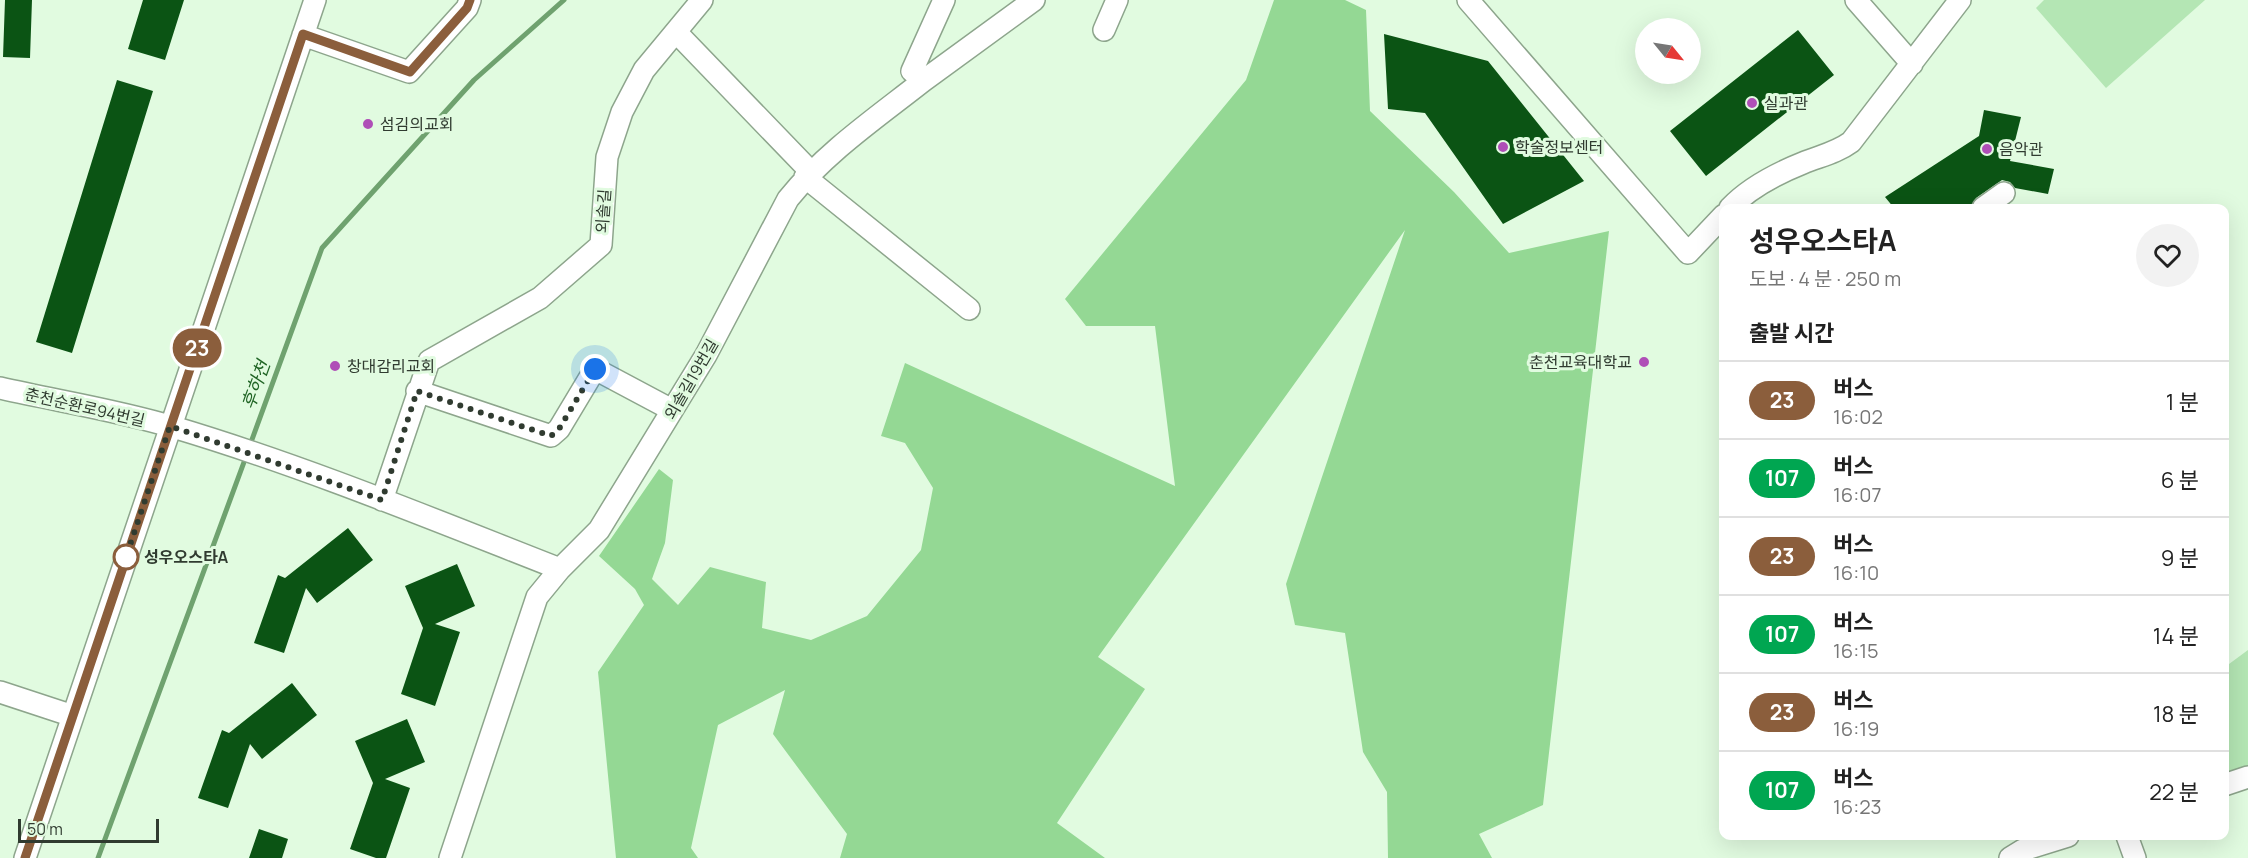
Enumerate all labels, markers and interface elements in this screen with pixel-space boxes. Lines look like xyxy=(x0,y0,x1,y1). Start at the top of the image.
north arrow xyxy=(1635,18,1701,84)
map controls xyxy=(1635,18,1701,84)
place label: 실과관 xyxy=(1764,92,1808,114)
marker: 실과관 xyxy=(1745,96,1759,110)
place label: 섬김의교회 xyxy=(380,113,454,135)
marker: 섬김의교회 xyxy=(361,117,375,131)
place label: 학술정보센터 xyxy=(1515,136,1603,158)
place label: 음악관 xyxy=(1999,138,2043,160)
marker: 학술정보센터 xyxy=(1496,140,1510,154)
marker: 음악관 xyxy=(1980,142,1994,156)
street label: 외솔길 xyxy=(590,188,616,234)
text: 성우오스타A xyxy=(1749,221,1897,259)
button: heart xyxy=(2136,224,2199,287)
text: 도보 · 4 분 · 250 m xyxy=(1749,265,1901,292)
text: 출발 시간 xyxy=(1749,318,1834,348)
line badge: 23 xyxy=(170,328,224,368)
text: 23 xyxy=(185,334,209,362)
street label: 외솔길19번길 xyxy=(659,335,723,423)
place label: 춘천교육대학교 xyxy=(1529,351,1632,373)
your location xyxy=(580,354,610,384)
water label: 후하천 xyxy=(235,355,276,412)
place label: 창대감리교회 xyxy=(347,355,435,377)
marker: 춘천교육대학교 xyxy=(1637,355,1651,369)
marker: 창대감리교회 xyxy=(328,359,342,373)
text: 버스 xyxy=(1833,373,1873,403)
street label: 춘천순환로94번길 xyxy=(23,383,147,431)
text: 23 xyxy=(1770,386,1794,414)
text: 1 분 xyxy=(2166,387,2199,417)
text: 16:02 xyxy=(1833,403,1883,430)
text: 버스 xyxy=(1833,451,1873,481)
text: 107 xyxy=(1765,464,1799,492)
text: 6 분 xyxy=(2161,465,2199,495)
text: 16:07 xyxy=(1833,481,1881,508)
text: 버스 xyxy=(1833,529,1873,559)
text: 23 xyxy=(1770,542,1794,570)
text: 9 분 xyxy=(2161,543,2199,573)
marker: 성우오스타A xyxy=(113,544,139,570)
place label: 성우오스타A xyxy=(144,546,229,568)
text: 16:10 xyxy=(1833,559,1879,586)
text: 버스 xyxy=(1833,607,1873,637)
text: 107 xyxy=(1765,620,1799,648)
text: 14 분 xyxy=(2153,621,2199,651)
text: 16:15 xyxy=(1833,637,1879,664)
text: 버스 xyxy=(1833,685,1873,715)
text: 23 xyxy=(1770,698,1794,726)
text: 18 분 xyxy=(2153,699,2199,729)
text: 16:19 xyxy=(1833,715,1879,742)
text: 버스 xyxy=(1833,763,1873,793)
text: 107 xyxy=(1765,776,1799,804)
text: 22 분 xyxy=(2149,777,2199,807)
text: 16:23 xyxy=(1833,793,1882,820)
scale bar xyxy=(18,816,159,844)
text: 50 m xyxy=(27,818,63,840)

